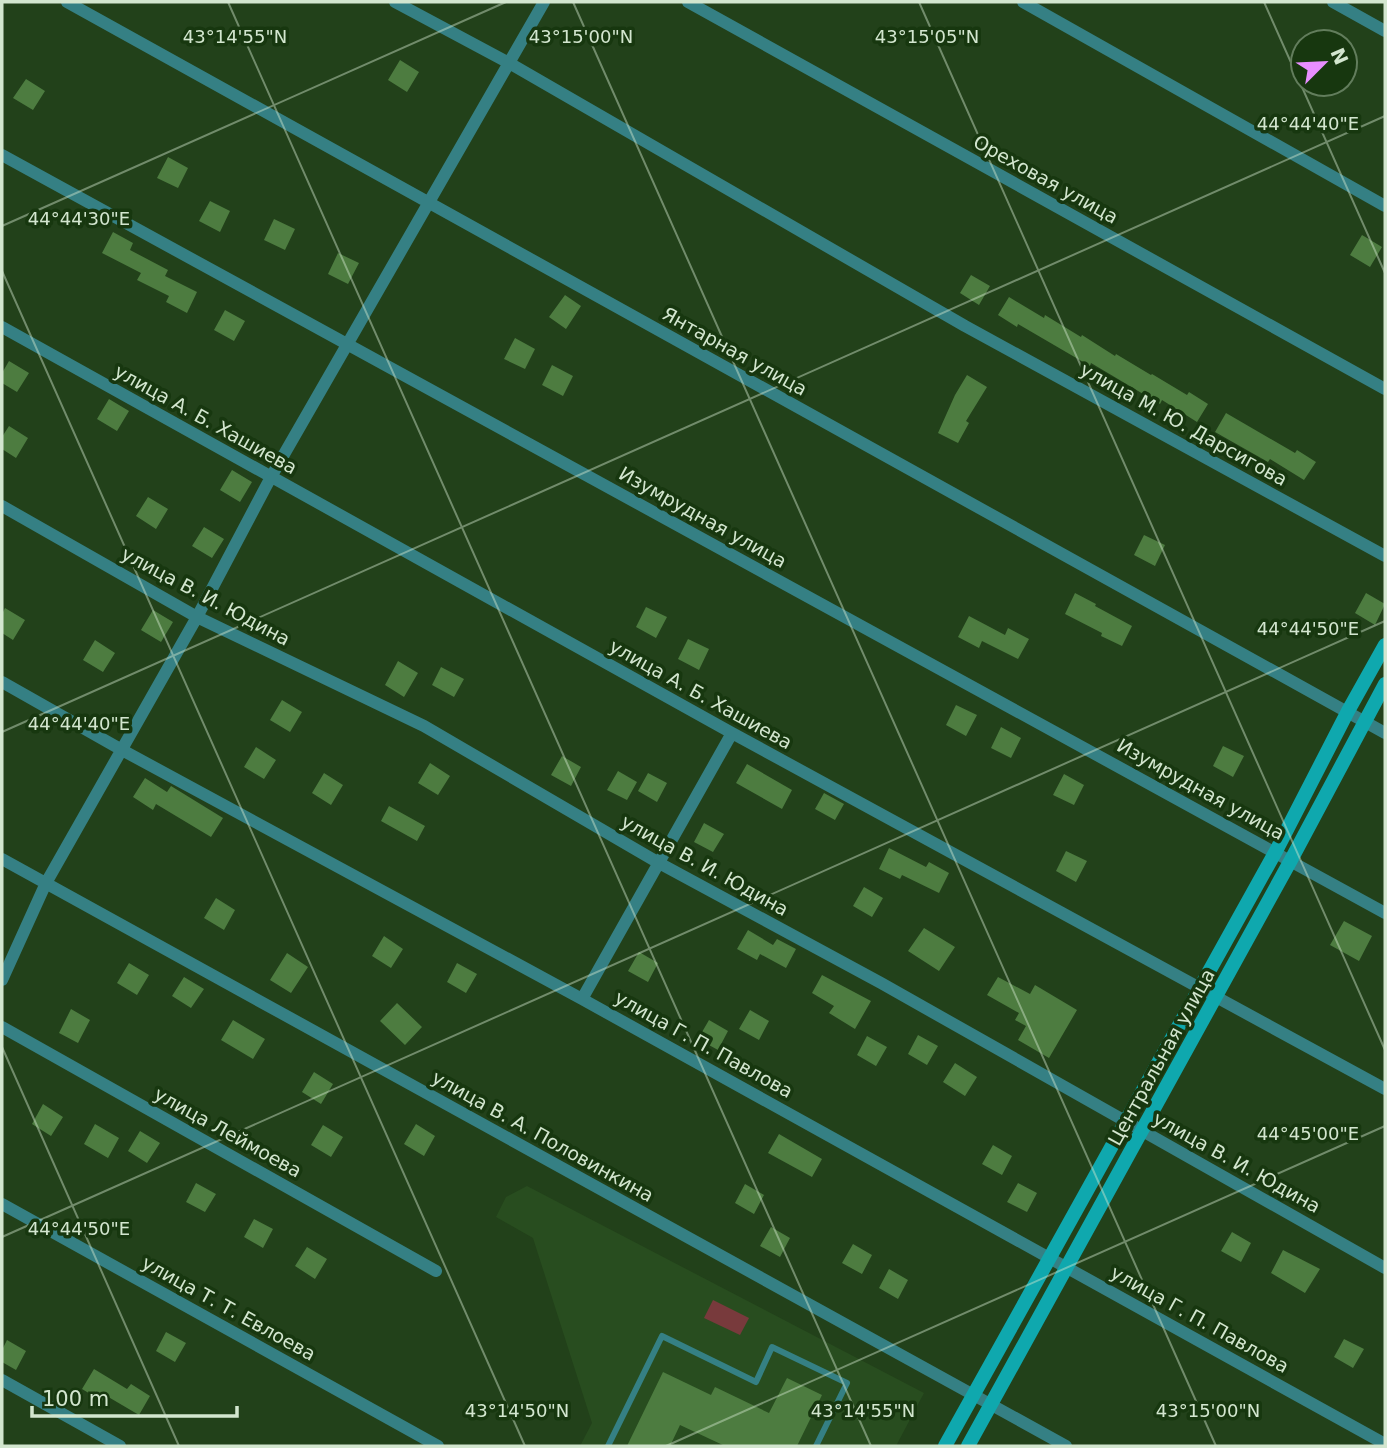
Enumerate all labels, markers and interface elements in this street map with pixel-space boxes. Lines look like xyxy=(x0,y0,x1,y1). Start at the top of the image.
text: 43°14'55"N xyxy=(183,26,287,47)
text: 43°15'00"N xyxy=(529,26,633,47)
text: 43°15'05"N xyxy=(875,26,979,47)
north arrow xyxy=(1289,28,1359,98)
text: N xyxy=(1326,44,1353,68)
text: 44°44'40"E xyxy=(1257,113,1359,134)
street label: Ореховая улица xyxy=(970,130,1122,228)
text: 44°44'30"E xyxy=(28,208,130,229)
street label: Янтарная улица xyxy=(659,302,811,400)
street label: улица М. Ю. Дарсигова xyxy=(1077,358,1291,490)
street label: улица А. Б. Хашиева xyxy=(111,360,301,478)
street label: Изумрудная улица xyxy=(615,462,791,572)
street label: улица В. И. Юдина xyxy=(118,542,294,650)
text: 44°44'50"E xyxy=(1257,618,1359,639)
street label: улица А. Б. Хашиева xyxy=(606,635,796,753)
text: 44°44'40"E xyxy=(28,713,130,734)
street label: Изумрудная улица xyxy=(1113,734,1289,844)
street label: улица В. И. Юдина xyxy=(618,810,792,920)
street label: Центральная улица xyxy=(1103,965,1219,1149)
street label: улица Г. П. Павлова xyxy=(611,986,797,1102)
street label: улица В. А. Половинкина xyxy=(428,1066,658,1206)
street label: улица Леймоева xyxy=(150,1082,306,1182)
street label: улица В. И. Юдина xyxy=(1150,1107,1324,1217)
text: 44°45'00"E xyxy=(1257,1123,1359,1144)
text: 44°44'50"E xyxy=(28,1218,130,1239)
street label: улица Т. Т. Евлоева xyxy=(138,1251,320,1365)
street label: улица Г. П. Павлова xyxy=(1107,1261,1293,1377)
scale bar xyxy=(32,1374,236,1418)
text: 100 m xyxy=(42,1387,109,1411)
text: 43°14'50"N xyxy=(465,1400,569,1421)
text: 43°14'55"N xyxy=(811,1400,915,1421)
text: 43°15'00"N xyxy=(1156,1400,1260,1421)

